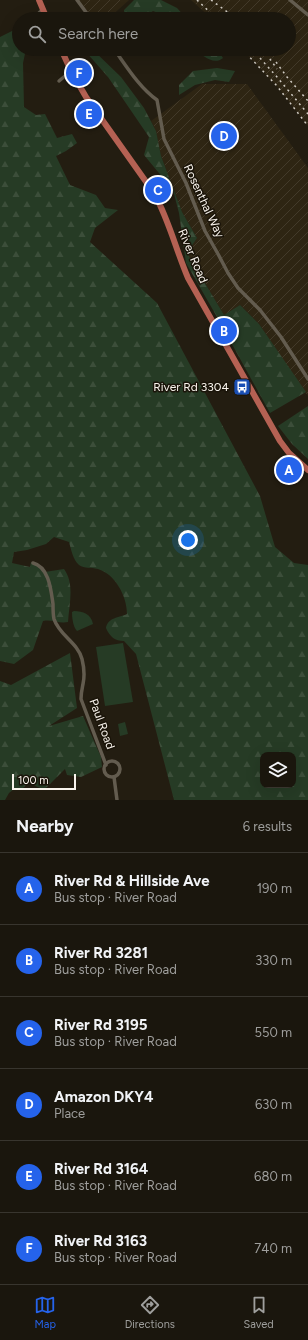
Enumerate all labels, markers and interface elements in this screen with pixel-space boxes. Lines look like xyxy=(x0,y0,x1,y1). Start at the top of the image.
search box xyxy=(12,12,296,56)
icon: search xyxy=(26,23,48,45)
text: Search here xyxy=(58,25,138,43)
pin: F xyxy=(66,58,92,88)
pin: E xyxy=(76,99,102,129)
pin: D xyxy=(211,121,237,151)
street label: Rosenthal Way xyxy=(181,162,227,241)
pin: C xyxy=(145,175,171,205)
street label: River Road xyxy=(175,227,211,285)
pin: B xyxy=(211,316,237,346)
bus stop icon: River Rd 3304 xyxy=(232,377,252,397)
place label: River Rd 3304 xyxy=(153,380,230,394)
pin: A xyxy=(276,455,302,485)
your location xyxy=(178,530,198,550)
street label: Paul Road xyxy=(86,697,118,751)
map controls xyxy=(260,752,296,788)
button: layers xyxy=(260,752,296,788)
scale bar xyxy=(12,772,76,791)
text: 100 m xyxy=(18,774,49,787)
text: Nearby xyxy=(16,816,74,836)
text: 6 results xyxy=(243,819,292,834)
text: River Rd & Hillside Ave xyxy=(54,872,210,890)
text: A xyxy=(24,881,34,896)
text: 190 m xyxy=(257,881,292,896)
text: Bus stop · River Road xyxy=(54,890,177,905)
text: River Rd 3281 xyxy=(54,944,148,962)
text: B xyxy=(25,953,33,968)
text: 330 m xyxy=(255,953,292,968)
text: Bus stop · River Road xyxy=(54,962,177,977)
text: River Rd 3195 xyxy=(54,1016,148,1034)
text: C xyxy=(24,1025,34,1040)
text: 550 m xyxy=(254,1025,292,1040)
text: Bus stop · River Road xyxy=(54,1034,177,1049)
text: Amazon DKY4 xyxy=(54,1088,153,1106)
text: D xyxy=(24,1097,34,1112)
text: 630 m xyxy=(255,1097,292,1112)
text: Place xyxy=(54,1106,85,1121)
text: River Rd 3164 xyxy=(54,1160,148,1178)
text: E xyxy=(25,1169,33,1184)
text: 680 m xyxy=(254,1169,292,1184)
text: Bus stop · River Road xyxy=(54,1178,177,1193)
text: River Rd 3163 xyxy=(54,1232,147,1250)
text: F xyxy=(25,1241,33,1256)
text: 740 m xyxy=(254,1241,292,1256)
text: Bus stop · River Road xyxy=(54,1250,177,1265)
tab: Map xyxy=(34,1294,56,1331)
tab: Directions xyxy=(125,1294,175,1331)
tab: Saved xyxy=(243,1294,274,1331)

